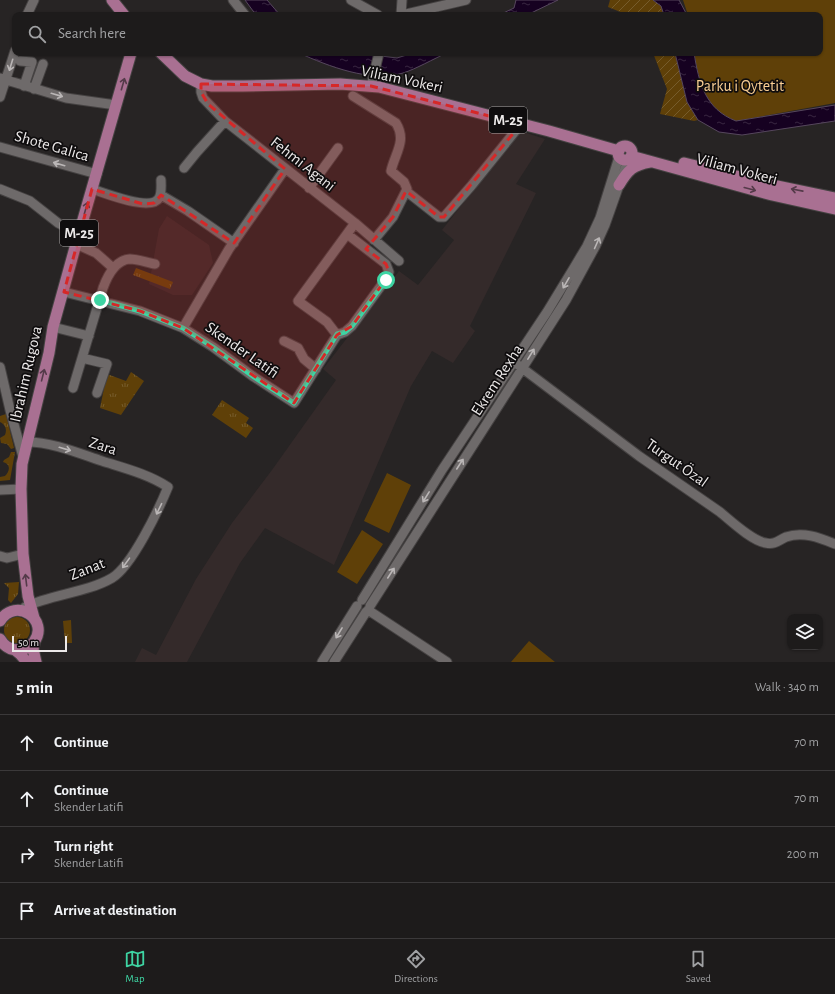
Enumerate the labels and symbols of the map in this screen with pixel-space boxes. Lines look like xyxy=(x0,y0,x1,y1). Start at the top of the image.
one-way arrow xyxy=(7,59,14,72)
street label: Viliam Vokeri xyxy=(360,63,444,95)
one-way arrow xyxy=(120,77,127,90)
park label: Parku i Qytetit xyxy=(696,78,784,95)
one-way arrow xyxy=(50,92,63,99)
road number: M-25 xyxy=(489,107,527,133)
street label: Shote Galica xyxy=(13,128,91,164)
street label: Fehmi Agani xyxy=(268,134,338,194)
street label: Viliam Vokeri xyxy=(695,151,779,187)
one-way arrow xyxy=(53,160,66,167)
one-way arrow xyxy=(743,186,756,193)
one-way arrow xyxy=(791,186,804,194)
one-way arrow xyxy=(83,202,90,215)
road number: M-25 xyxy=(60,220,98,246)
one-way arrow xyxy=(594,237,602,249)
route start xyxy=(377,271,395,289)
one-way arrow xyxy=(561,277,569,289)
route end xyxy=(91,291,109,309)
street label: Skender Latifi xyxy=(202,319,282,381)
street label: Ibrahim Rugova xyxy=(7,324,45,424)
street label: Ekrem Rexha xyxy=(468,342,526,418)
one-way arrow xyxy=(527,349,536,360)
one-way arrow xyxy=(40,369,48,382)
street label: Zara xyxy=(87,434,119,458)
street label: Turgut Özal xyxy=(643,434,712,490)
one-way arrow xyxy=(58,446,71,453)
one-way arrow xyxy=(456,458,465,469)
one-way arrow xyxy=(421,491,429,503)
one-way arrow xyxy=(155,503,162,515)
street label: Zanat xyxy=(67,555,107,583)
one-way arrow xyxy=(122,557,131,568)
one-way arrow xyxy=(387,568,395,579)
one-way arrow xyxy=(22,574,30,587)
one-way arrow xyxy=(335,627,343,638)
scale bar xyxy=(12,634,67,653)

